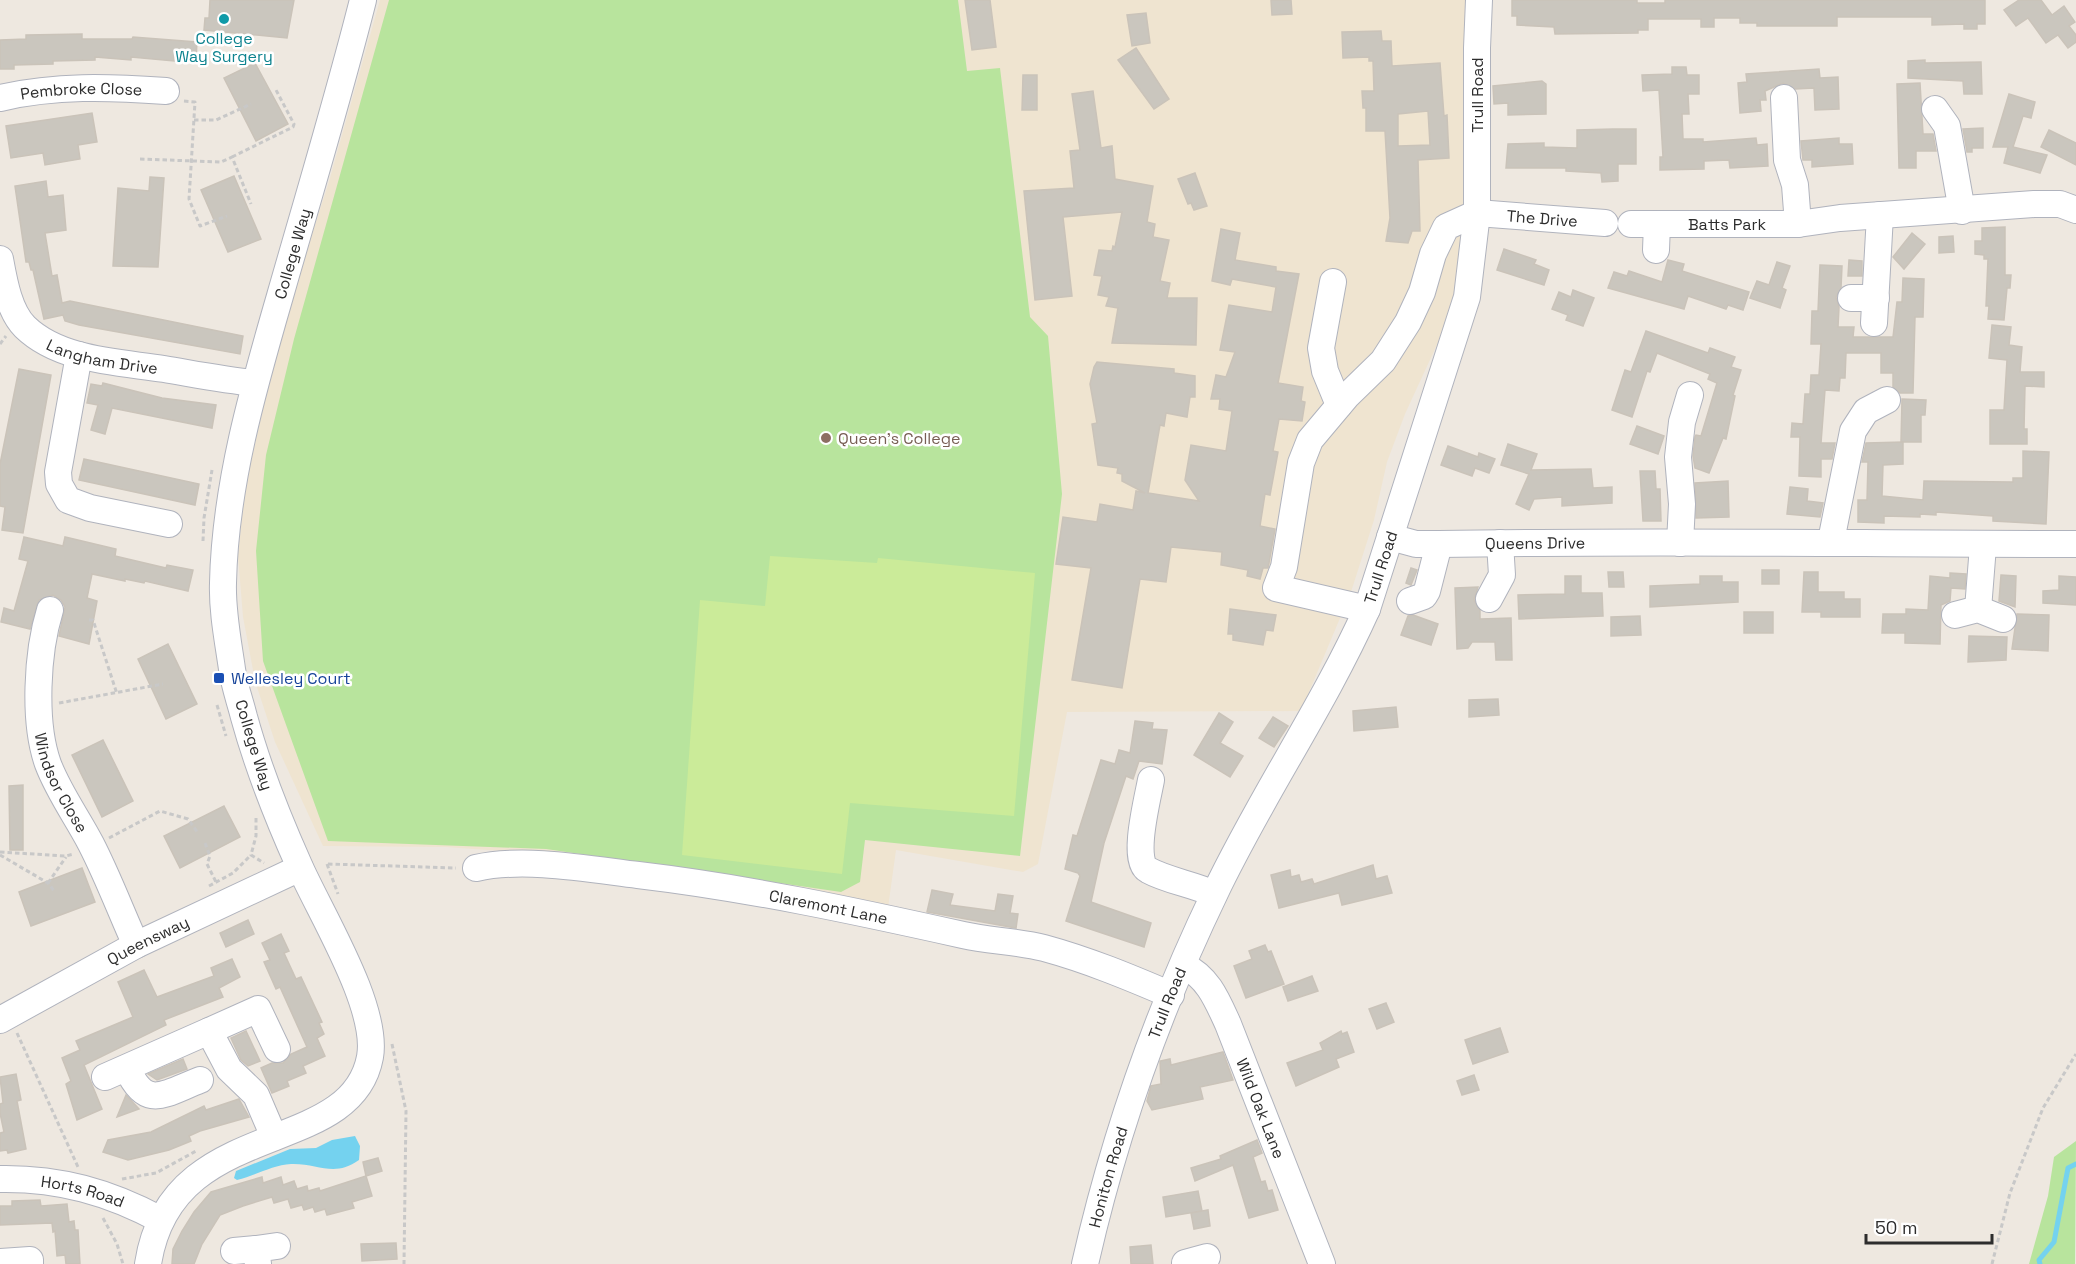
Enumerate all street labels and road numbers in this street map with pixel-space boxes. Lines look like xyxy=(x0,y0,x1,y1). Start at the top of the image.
street label: Trull Road xyxy=(1467,57,1488,133)
street label: Pembroke Close xyxy=(19,77,143,104)
street label: The Drive xyxy=(1506,205,1579,231)
street label: College Way xyxy=(269,206,315,302)
street label: Batts Park xyxy=(1688,214,1766,235)
street label: Langham Drive xyxy=(43,334,159,378)
street label: Trull Road xyxy=(1359,528,1402,606)
street label: Queens Drive xyxy=(1485,532,1585,554)
street label: College Way xyxy=(230,697,278,793)
street label: Windsor Close xyxy=(30,731,93,836)
street label: Claremont Lane xyxy=(767,885,890,929)
street label: Queensway xyxy=(103,911,192,970)
street label: Trull Road xyxy=(1143,964,1191,1042)
street label: Wild Oak Lane xyxy=(1232,1055,1290,1161)
street label: Honiton Road xyxy=(1084,1124,1132,1230)
street label: Horts Road xyxy=(40,1170,128,1212)

